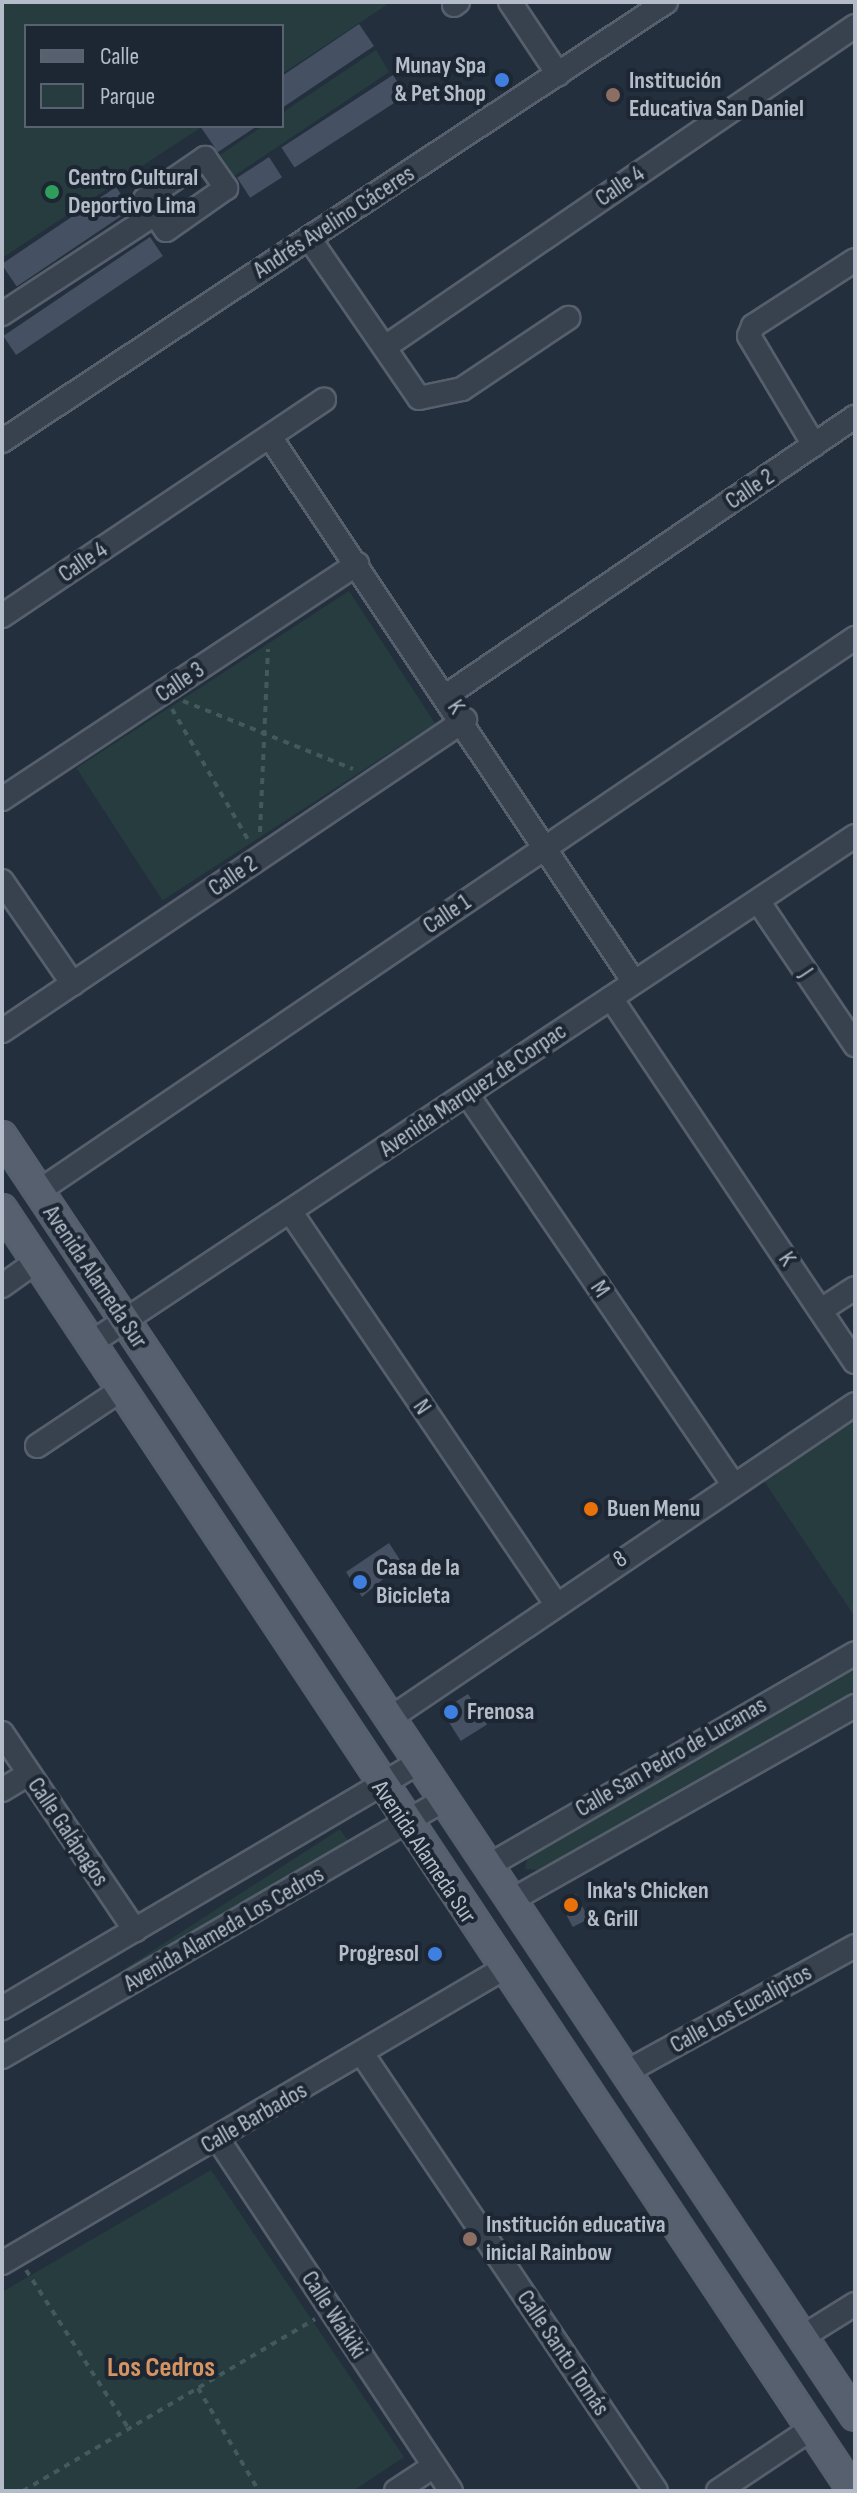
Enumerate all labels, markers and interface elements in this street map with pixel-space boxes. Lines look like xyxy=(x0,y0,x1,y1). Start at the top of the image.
legend xyxy=(24,24,284,128)
text: Calle xyxy=(100,42,139,71)
place label: Munay Spa & Pet Shop xyxy=(394,52,486,108)
place label: Institución Educativa San Daniel xyxy=(629,67,804,123)
marker: Munay Spa & Pet Shop xyxy=(493,71,511,89)
text: Parque xyxy=(100,82,155,111)
marker: Institución Educativa San Daniel xyxy=(604,86,622,104)
street label: Andrés Avelino Cáceres xyxy=(248,159,420,285)
street label: Calle 4 xyxy=(590,159,650,213)
place label: Centro Cultural Deportivo Lima xyxy=(68,164,198,220)
marker: Centro Cultural Deportivo Lima xyxy=(43,183,61,201)
street label: Calle 2 xyxy=(720,462,780,516)
street label: Calle 4 xyxy=(53,535,113,589)
street label: Calle 3 xyxy=(150,655,210,709)
street label: K xyxy=(441,694,471,720)
street label: Calle 2 xyxy=(203,849,263,903)
street label: Calle 1 xyxy=(418,888,476,940)
street label: J xyxy=(793,963,819,983)
street label: Avenida Marquez de Corpac xyxy=(374,1017,572,1163)
street label: Avenida Alameda Sur xyxy=(37,1200,153,1354)
street label: K xyxy=(772,1246,802,1272)
street label: M xyxy=(584,1275,616,1303)
street label: N xyxy=(407,1394,437,1420)
place label: Buen Menu xyxy=(607,1495,700,1523)
marker: Buen Menu xyxy=(582,1500,600,1518)
street label: 8 xyxy=(608,1544,632,1574)
place label: Casa de la Bicicleta xyxy=(376,1554,460,1610)
marker: Casa de la Bicicleta xyxy=(351,1573,369,1591)
street label: Calle San Pedro de Lucanas xyxy=(570,1691,772,1823)
place label: Frenosa xyxy=(467,1698,534,1726)
marker: Frenosa xyxy=(442,1703,460,1721)
street label: Calle Galápagos xyxy=(21,1772,115,1892)
street label: Avenida Alameda Sur xyxy=(366,1775,482,1929)
street label: Avenida Alameda Los Cedros xyxy=(119,1860,329,1998)
place label: Inka's Chicken & Grill xyxy=(587,1877,709,1933)
marker: Inka's Chicken & Grill xyxy=(562,1896,580,1914)
place label: Progresol xyxy=(339,1940,419,1968)
marker: Progresol xyxy=(426,1945,444,1963)
street label: Calle Los Eucaliptos xyxy=(665,1958,817,2060)
street label: Calle Barbados xyxy=(196,2076,312,2160)
place label: Institución educativa inicial Rainbow xyxy=(486,2211,666,2267)
marker: Institución educativa inicial Rainbow xyxy=(461,2230,479,2248)
street label: Calle Waikiki xyxy=(295,2266,373,2364)
street label: Calle Santo Tomás xyxy=(510,2285,616,2421)
district label: Los Cedros xyxy=(107,2351,215,2385)

